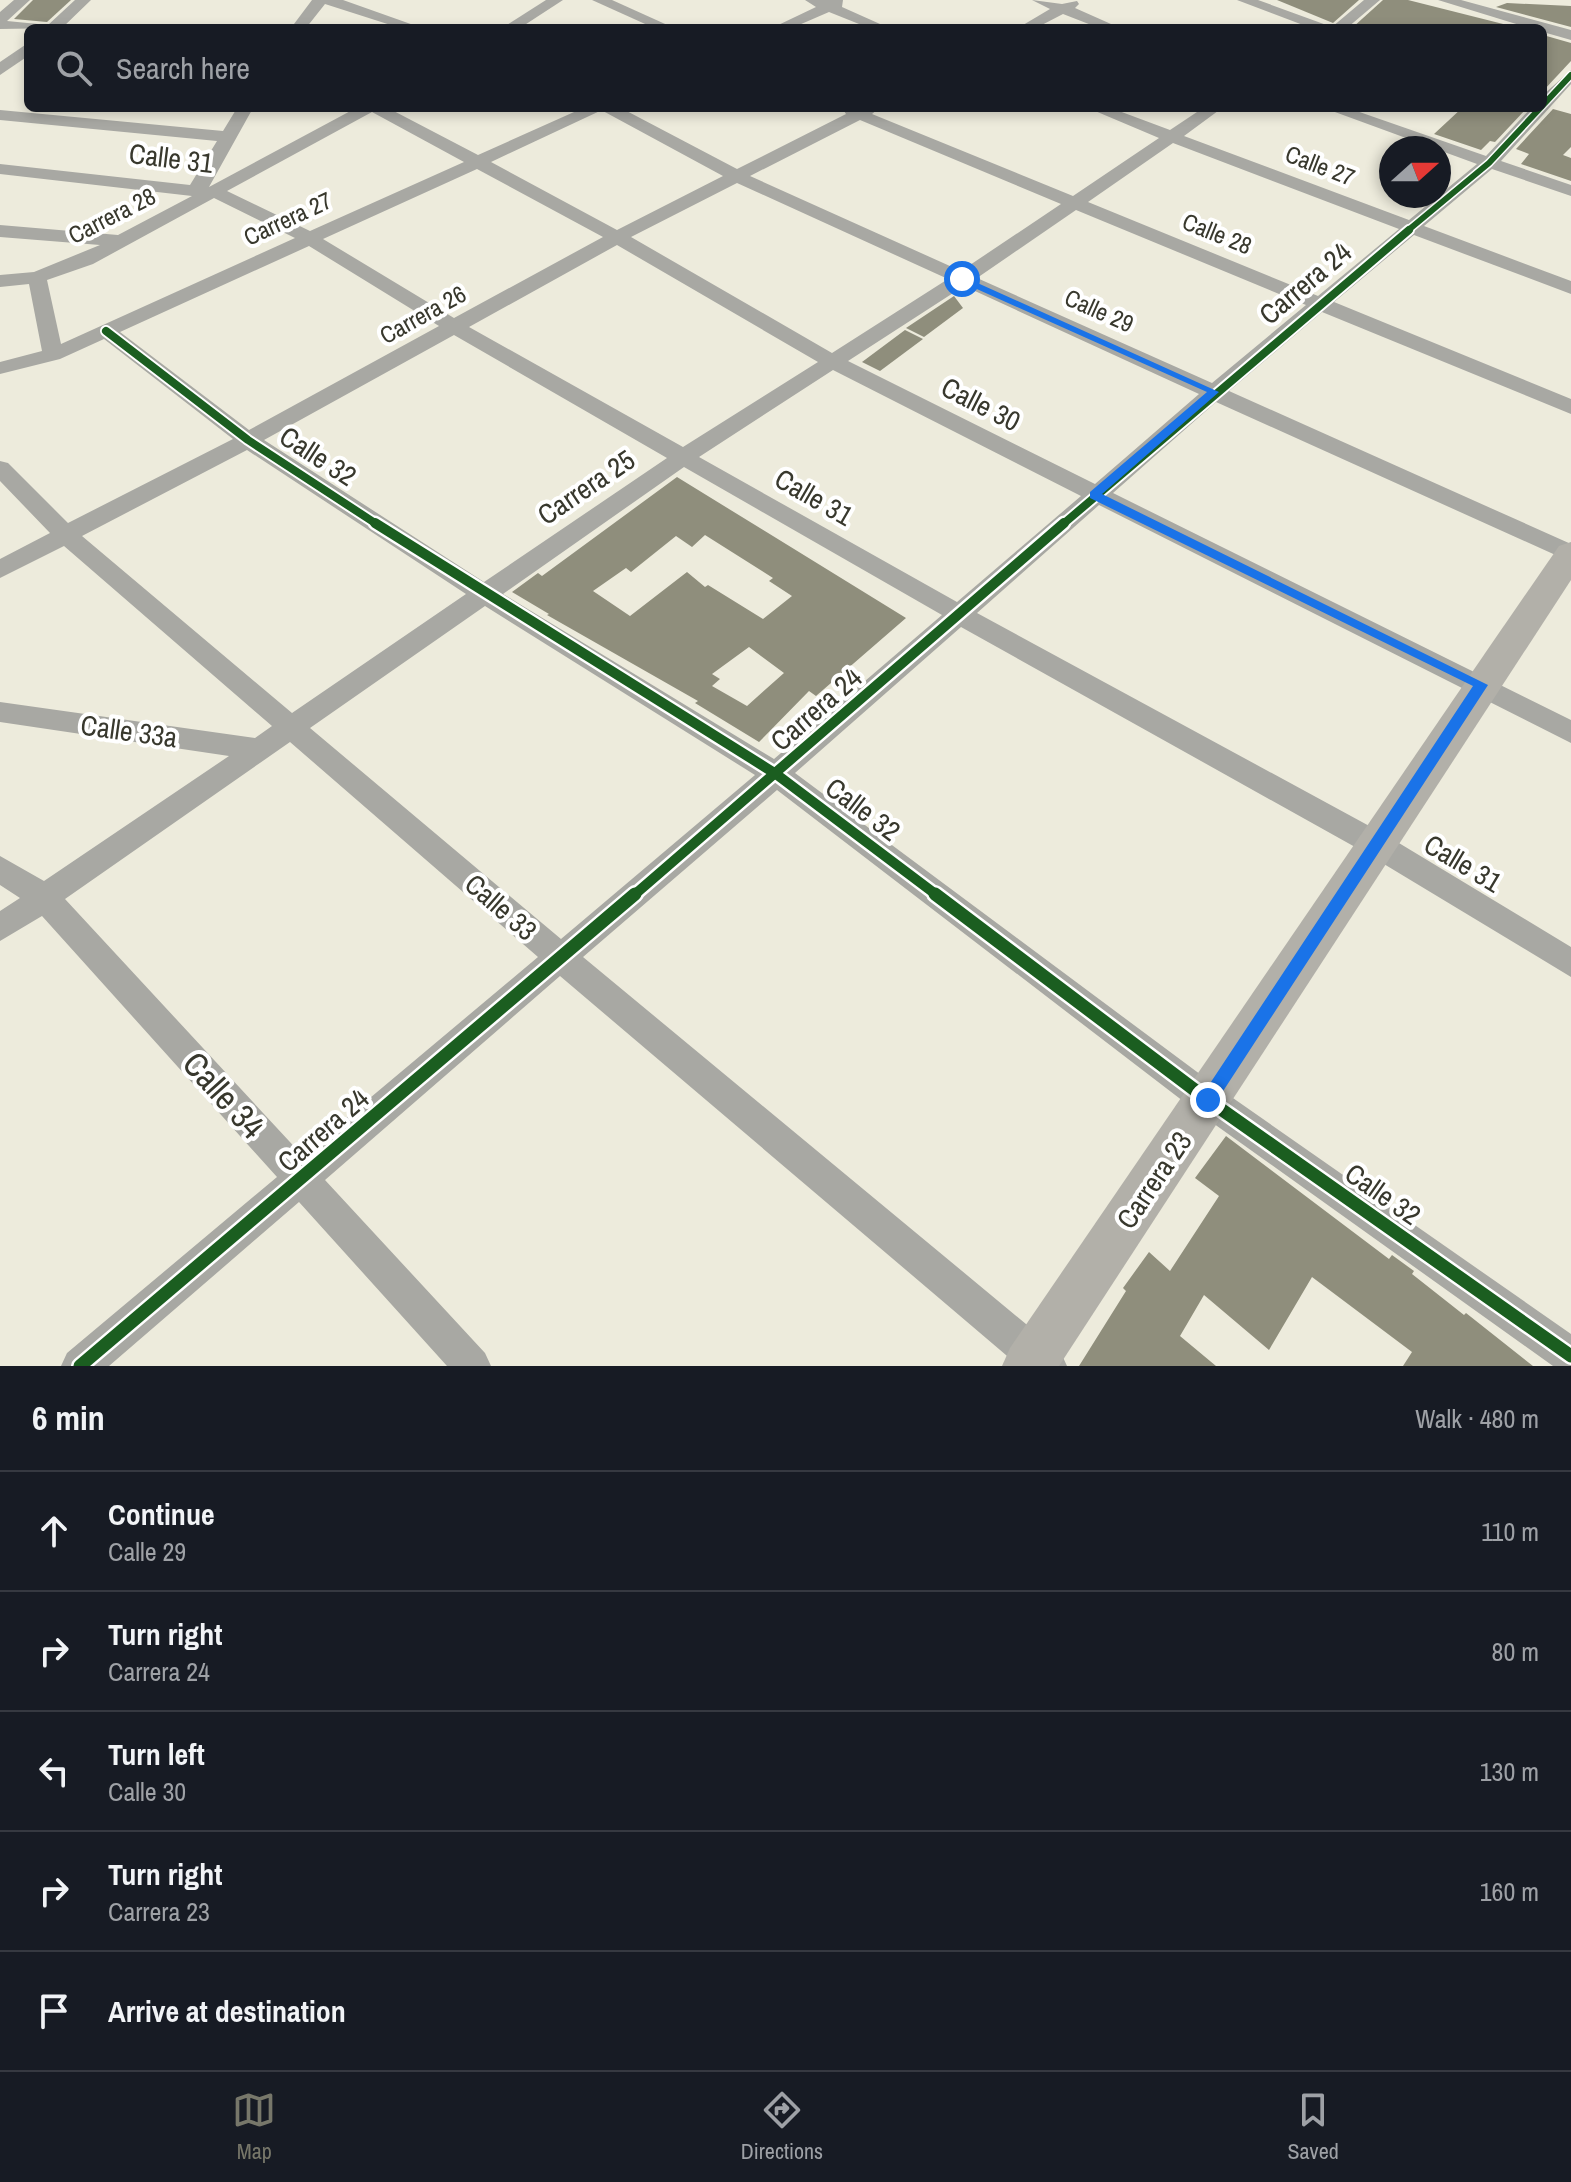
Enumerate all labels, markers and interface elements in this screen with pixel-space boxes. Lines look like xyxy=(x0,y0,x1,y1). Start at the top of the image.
search box xyxy=(24,24,1547,112)
icon: search xyxy=(52,46,96,90)
text: Search here xyxy=(116,48,250,88)
street label: Calle 31 xyxy=(127,134,215,182)
north arrow xyxy=(1379,136,1451,208)
street label: Calle 27 xyxy=(1281,137,1360,193)
street label: Carrera 28 xyxy=(62,180,161,251)
street label: Carrera 27 xyxy=(238,184,337,252)
street label: Calle 28 xyxy=(1178,205,1257,261)
street label: Carrera 24 xyxy=(1251,233,1359,333)
route start xyxy=(944,261,980,297)
street label: Carrera 26 xyxy=(374,277,471,351)
street label: Calle 29 xyxy=(1060,281,1139,339)
street label: Calle 30 xyxy=(935,368,1027,440)
street label: Calle 32 xyxy=(272,417,364,495)
street label: Carrera 25 xyxy=(530,441,642,533)
street label: Calle 31 xyxy=(768,459,860,535)
street label: Carrera 24 xyxy=(762,659,870,759)
street label: Calle 33a xyxy=(78,705,180,757)
street label: Calle 32 xyxy=(818,768,908,850)
street label: Calle 31 xyxy=(1417,825,1509,901)
street label: Calle 33 xyxy=(457,865,545,949)
street label: Calle 34 xyxy=(173,1042,275,1148)
street label: Carrera 24 xyxy=(269,1080,377,1180)
route end xyxy=(1190,1082,1226,1118)
street label: Carrera 23 xyxy=(1108,1124,1200,1236)
street label: Calle 32 xyxy=(1338,1154,1428,1234)
text: 6 min xyxy=(32,1395,105,1441)
text: Walk · 480 m xyxy=(1415,1401,1539,1436)
text: Continue xyxy=(108,1494,215,1534)
icon: ahead xyxy=(32,1509,76,1553)
text: 110 m xyxy=(1481,1514,1539,1549)
text: Calle 29 xyxy=(108,1534,186,1569)
text: Turn right xyxy=(108,1614,222,1654)
icon: right xyxy=(32,1629,76,1673)
text: 80 m xyxy=(1492,1634,1539,1669)
text: Carrera 24 xyxy=(108,1654,210,1689)
text: Turn left xyxy=(108,1734,205,1774)
icon: left xyxy=(32,1749,76,1793)
text: 130 m xyxy=(1480,1754,1539,1789)
text: Calle 30 xyxy=(108,1774,186,1809)
text: Turn right xyxy=(108,1854,222,1894)
icon: right xyxy=(32,1869,76,1913)
text: 160 m xyxy=(1480,1874,1539,1909)
text: Carrera 23 xyxy=(108,1894,210,1929)
icon: arrive xyxy=(32,1989,76,2033)
text: Arrive at destination xyxy=(108,1991,346,2031)
tab: Map xyxy=(232,2088,276,2166)
tab: Directions xyxy=(741,2088,823,2166)
tab: Saved xyxy=(1288,2088,1339,2166)

